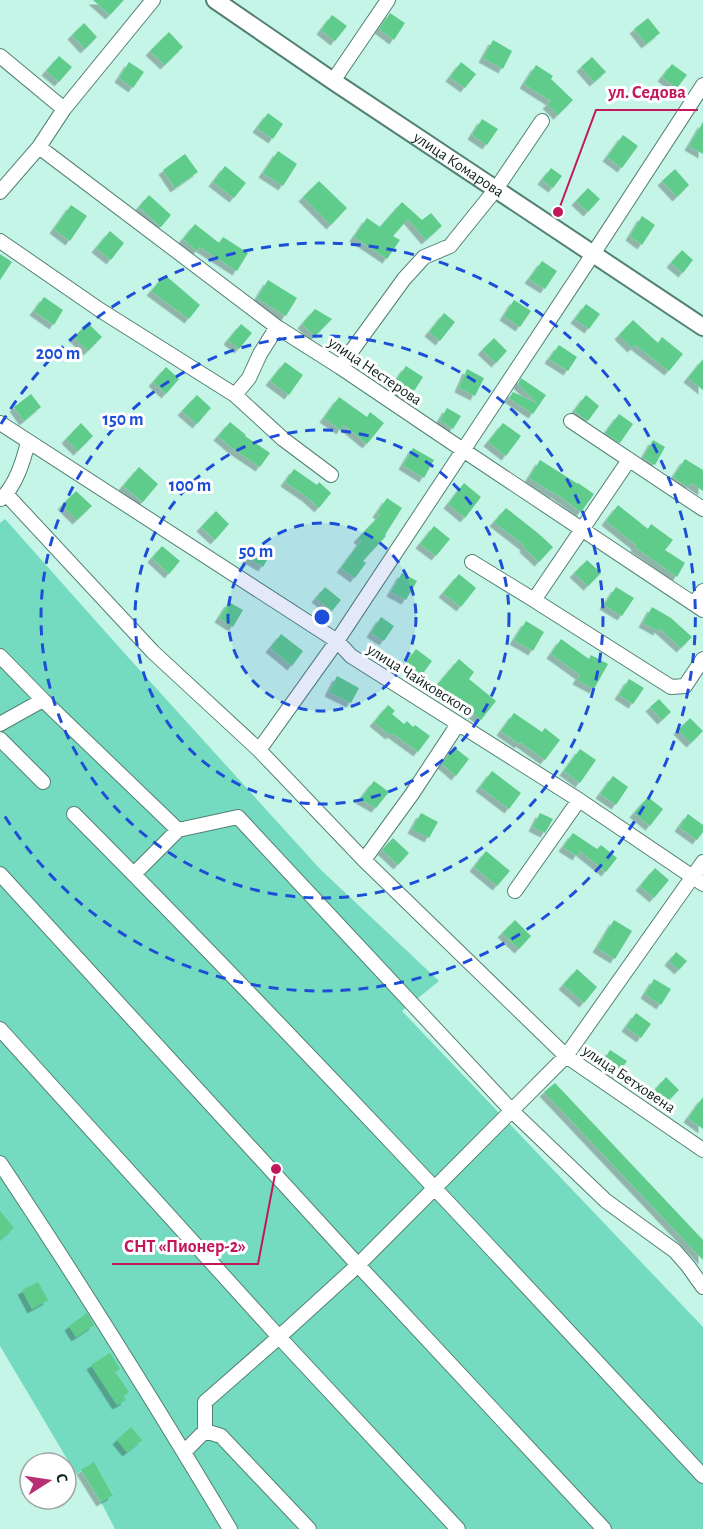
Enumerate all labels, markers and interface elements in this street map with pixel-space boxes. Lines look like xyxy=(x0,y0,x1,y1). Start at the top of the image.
callout: ул. Седова xyxy=(596,74,698,110)
text: ул. Седова xyxy=(607,84,686,102)
street label: улица Комарова xyxy=(409,128,507,200)
street label: улица Нестерова xyxy=(324,333,425,409)
text: 200 m xyxy=(36,345,80,363)
text: 150 m xyxy=(103,411,143,429)
text: 100 m xyxy=(169,477,211,495)
text: 50 m xyxy=(239,543,273,561)
centre of rings xyxy=(312,607,332,627)
street label: улица Чайковского xyxy=(363,641,476,720)
street label: улица Бетховена xyxy=(578,1042,678,1117)
callout: СНТ «Пионер-2» xyxy=(112,1228,258,1264)
text: СНТ «Пионер-2» xyxy=(124,1238,246,1256)
north arrow xyxy=(18,1451,78,1511)
text: С xyxy=(53,1472,70,1484)

